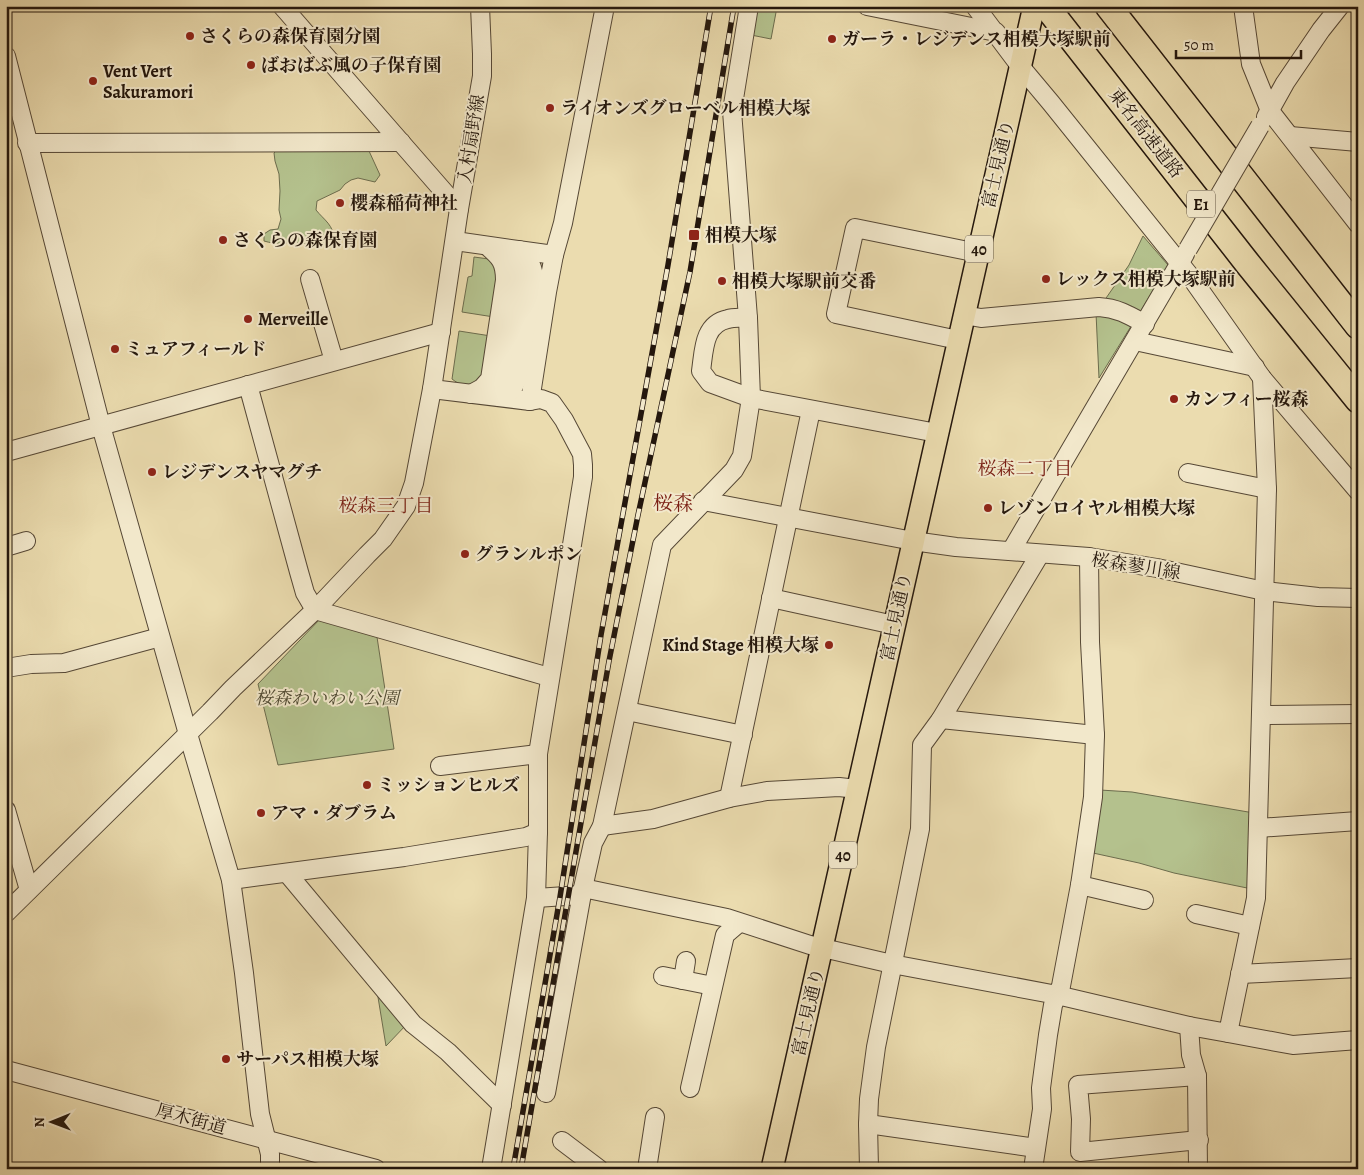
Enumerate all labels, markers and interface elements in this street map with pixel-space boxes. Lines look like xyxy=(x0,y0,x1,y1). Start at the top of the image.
place label: さくらの森保育園分園 xyxy=(200,24,380,48)
place label: ガーラ・レジデンス相模大塚駅前 xyxy=(842,27,1111,51)
scale bar xyxy=(1176,28,1302,60)
marker: さくらの森保育園分園 xyxy=(184,30,196,42)
marker: ガーラ・レジデンス相模大塚駅前 xyxy=(826,33,838,45)
text: 50 m xyxy=(1184,35,1214,55)
place label: ばおばぶ風の子保育園 xyxy=(261,53,441,77)
place label: Vent Vert Sakuramori xyxy=(102,59,193,104)
marker: ばおばぶ風の子保育園 xyxy=(245,59,257,71)
marker: Vent Vert Sakuramori xyxy=(87,75,99,87)
street label: 東名高速道路 xyxy=(1103,83,1189,183)
street label: 入村扇野線 xyxy=(452,93,490,185)
place label: ライオンズグローベル相模大塚 xyxy=(560,96,810,120)
marker: ライオンズグローベル相模大塚 xyxy=(544,102,556,114)
street label: 富士見通り xyxy=(976,117,1020,211)
road number: E1 xyxy=(1187,190,1215,218)
place label: 櫻森稲荷神社 xyxy=(350,191,458,215)
marker: 櫻森稲荷神社 xyxy=(334,197,346,209)
place label: 相模大塚 xyxy=(705,223,777,247)
place label: さくらの森保育園 xyxy=(233,228,377,252)
marker: 相模大塚 xyxy=(687,228,701,242)
marker: さくらの森保育園 xyxy=(217,234,229,246)
road number: 40 xyxy=(965,235,993,262)
place label: レックス相模大塚駅前 xyxy=(1056,267,1236,291)
place label: 相模大塚駅前交番 xyxy=(732,269,876,293)
marker: レックス相模大塚駅前 xyxy=(1040,273,1052,285)
marker: 相模大塚駅前交番 xyxy=(716,275,728,287)
place label: Merveille xyxy=(258,307,328,331)
marker: Merveille xyxy=(242,313,254,325)
place label: ミュアフィールド xyxy=(125,337,267,361)
marker: ミュアフィールド xyxy=(109,343,121,355)
place label: カンフィー桜森 xyxy=(1184,387,1309,411)
marker: カンフィー桜森 xyxy=(1168,393,1180,405)
district label: 桜森二丁目 xyxy=(977,456,1073,482)
place label: レジデンスヤマグチ xyxy=(162,460,322,484)
marker: レジデンスヤマグチ xyxy=(146,466,158,478)
district label: 桜森 xyxy=(653,490,693,517)
district label: 桜森三丁目 xyxy=(338,493,434,519)
place label: レゾンロイヤル相模大塚 xyxy=(998,496,1195,520)
marker: レゾンロイヤル相模大塚 xyxy=(982,502,994,514)
place label: グランルポン xyxy=(475,542,583,566)
street label: 桜森蓼川線 xyxy=(1090,547,1182,585)
marker: グランルポン xyxy=(459,548,471,560)
street label: 富士見通り xyxy=(875,570,917,664)
place label: Kind Stage 相模大塚 xyxy=(662,633,819,657)
marker: Kind Stage 相模大塚 xyxy=(823,639,835,651)
park label: 桜森わいわい公園 xyxy=(255,686,402,710)
place label: ミッションヒルズ xyxy=(377,773,520,797)
marker: ミッションヒルズ xyxy=(361,779,373,791)
place label: アマ・ダブラム xyxy=(271,801,397,825)
marker: アマ・ダブラム xyxy=(255,807,267,819)
road number: 40 xyxy=(829,842,857,868)
street label: 富士見通り xyxy=(786,965,830,1059)
place label: サーパス相模大塚 xyxy=(236,1047,379,1071)
marker: サーパス相模大塚 xyxy=(220,1053,232,1065)
north arrow xyxy=(28,1098,78,1148)
street label: 厚木街道 xyxy=(153,1098,229,1140)
text: N xyxy=(30,1117,49,1127)

